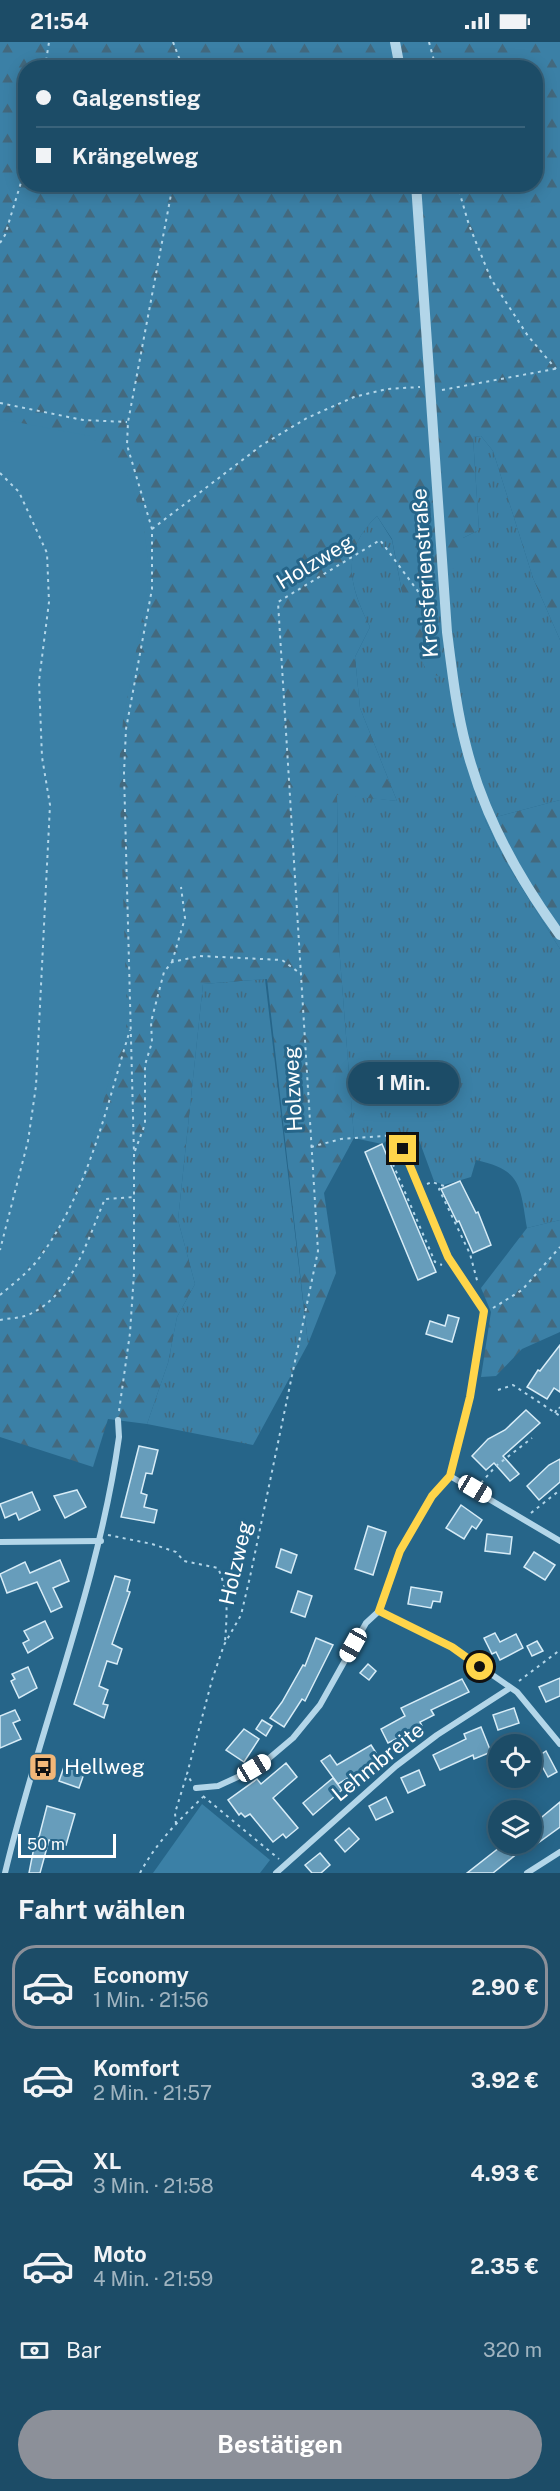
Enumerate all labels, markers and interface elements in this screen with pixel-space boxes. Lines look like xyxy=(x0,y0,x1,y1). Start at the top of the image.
text: 21:54 xyxy=(30,8,89,34)
text: Galgenstieg xyxy=(72,85,201,111)
text: Krängelweg xyxy=(72,143,198,169)
street label: Kreisferienstraße xyxy=(406,487,443,659)
street label: Holzweg xyxy=(272,529,358,594)
street label: Holzweg xyxy=(278,1046,307,1132)
callout: 1 Min. xyxy=(348,1062,458,1104)
text: 1 Min. xyxy=(376,1071,431,1095)
route end xyxy=(389,1135,416,1162)
car xyxy=(455,1472,495,1506)
street label: Holzweg xyxy=(214,1519,257,1607)
car xyxy=(336,1625,370,1665)
route start xyxy=(466,1653,493,1680)
street label: Lehmbreite xyxy=(327,1717,429,1806)
map controls xyxy=(488,1734,542,1854)
button: locate xyxy=(488,1734,542,1788)
bus stop icon: Hellweg xyxy=(27,1751,59,1783)
car xyxy=(234,1751,274,1785)
place label: Hellweg xyxy=(64,1754,145,1779)
button: layers xyxy=(488,1800,542,1854)
scale bar xyxy=(18,1831,116,1858)
text: 50 m xyxy=(27,1835,65,1854)
text: Fahrt wählen xyxy=(18,1893,186,1925)
icon: car xyxy=(21,1960,75,2014)
text: Economy xyxy=(93,1962,189,1988)
text: 2.90 € xyxy=(471,1974,539,2000)
text: 1 Min. · 21:56 xyxy=(93,1988,209,2012)
icon: car xyxy=(21,2053,75,2107)
text: Komfort xyxy=(93,2055,180,2081)
text: 3.92 € xyxy=(471,2067,539,2093)
text: 2 Min. · 21:57 xyxy=(93,2081,212,2105)
icon: car xyxy=(21,2146,75,2200)
text: XL xyxy=(93,2148,121,2174)
text: 4.93 € xyxy=(470,2160,539,2186)
text: 3 Min. · 21:58 xyxy=(93,2174,214,2198)
icon: car xyxy=(21,2239,75,2293)
text: Moto xyxy=(93,2241,147,2267)
text: 2.35 € xyxy=(470,2253,539,2279)
text: 4 Min. · 21:59 xyxy=(93,2267,213,2291)
icon: cash xyxy=(18,2334,51,2367)
text: Bar xyxy=(66,2337,102,2363)
text: 320 m xyxy=(483,2338,542,2362)
button: Bestätigen xyxy=(18,2410,542,2479)

